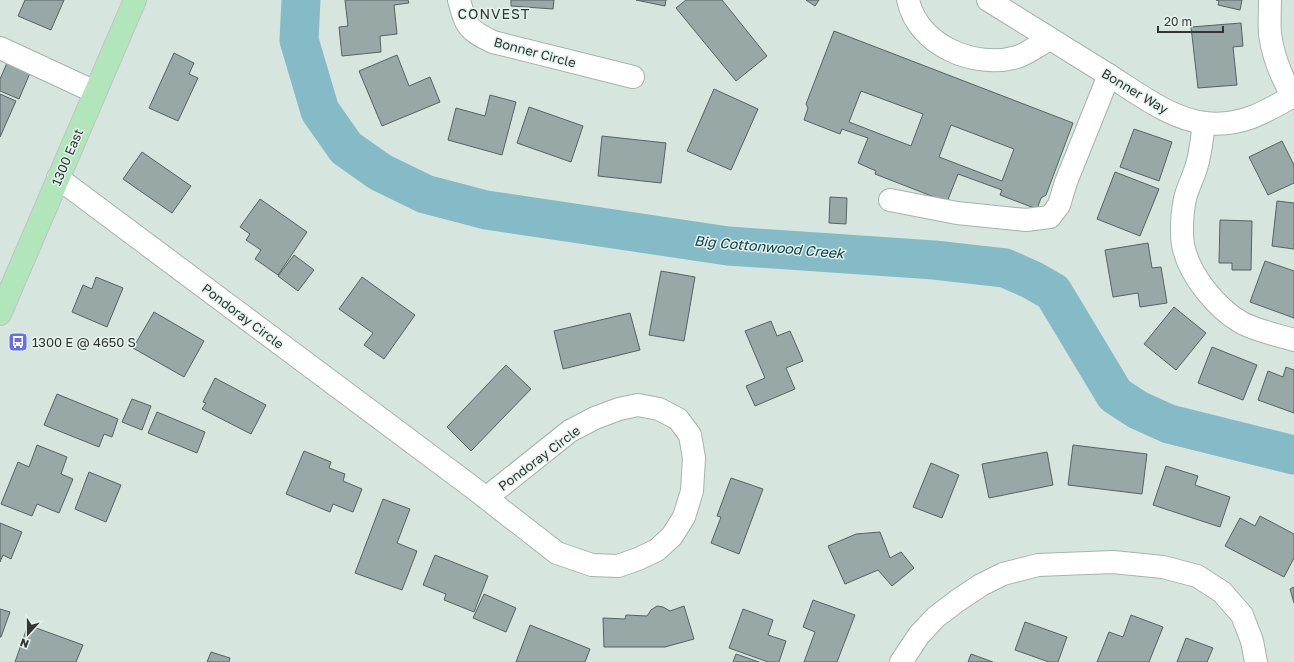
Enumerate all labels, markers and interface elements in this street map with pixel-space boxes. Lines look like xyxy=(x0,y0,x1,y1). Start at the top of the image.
district label: CONVEST xyxy=(458,5,530,22)
scale bar xyxy=(1158,8,1223,34)
text: 20 m xyxy=(1164,14,1192,29)
street label: Bonner Circle xyxy=(492,33,578,71)
street label: Bonner Way xyxy=(1099,65,1172,117)
street label: 1300 East xyxy=(48,126,86,188)
water label: Big Cottonwood Creek xyxy=(693,231,847,262)
street label: Pondoray Circle xyxy=(199,280,287,352)
bus stop icon: 1300 E @ 4650 S xyxy=(7,331,29,353)
place label: 1300 E @ 4650 S xyxy=(32,334,136,350)
street label: Pondoray Circle xyxy=(495,422,583,494)
north arrow xyxy=(8,614,48,654)
text: N xyxy=(18,636,30,651)

